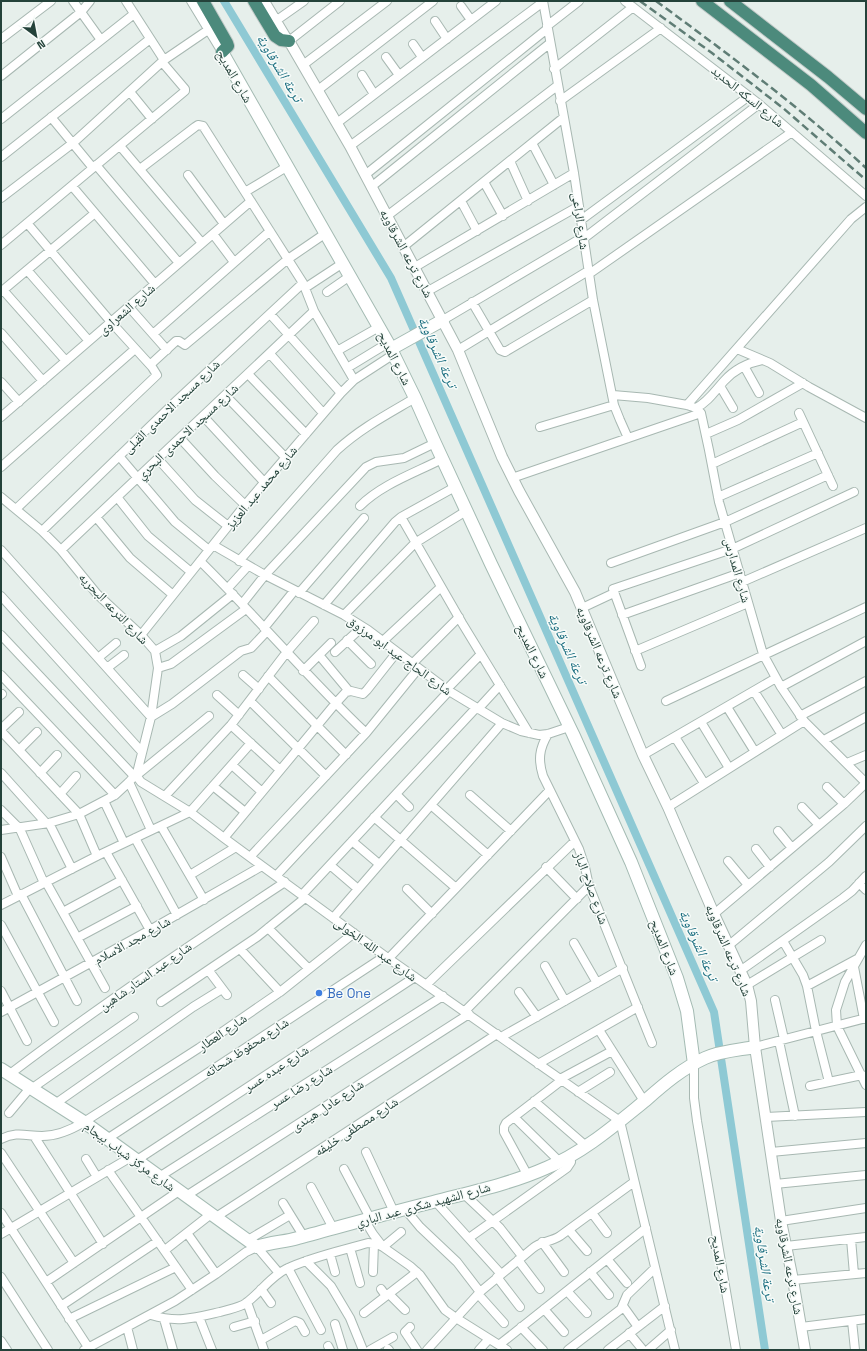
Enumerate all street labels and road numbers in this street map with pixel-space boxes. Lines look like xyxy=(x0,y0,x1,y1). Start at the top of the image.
street label: شارع المديح xyxy=(212,47,257,106)
street label: شارع السكه الحديد xyxy=(707,62,788,132)
street label: شارع الراعى xyxy=(567,191,593,251)
street label: شارع ترعه الشرقاويه xyxy=(375,206,437,301)
street label: شارع الشعراوى xyxy=(94,280,159,340)
street label: شارع المديح xyxy=(373,328,415,389)
street label: شارع مسجد الاحمدى القبلى xyxy=(119,356,224,458)
street label: شارع مسجد الاحمدى البحري xyxy=(133,380,243,485)
street label: شارع محمد عبد العزيز xyxy=(221,442,302,534)
street label: شارع المدارس xyxy=(719,536,755,605)
street label: شارع الترعه البحريه xyxy=(74,569,152,649)
street label: شارع ترعه الشرقاويه xyxy=(572,604,627,701)
street label: شارع الحاج عيد ابو مرزوق xyxy=(344,612,455,700)
street label: شارع المديح xyxy=(511,621,553,682)
street label: شارع صلاح الباز xyxy=(569,849,612,927)
street label: شارع ترعه الشرقاويه xyxy=(701,902,756,999)
street label: شارع مجد الاسلام xyxy=(91,912,174,969)
street label: شارع عبد الله الخولى xyxy=(330,914,421,986)
street label: شارع المديح xyxy=(645,917,683,978)
street label: شارع عبد الستار شاهين xyxy=(96,938,196,1016)
street label: شارع العطار xyxy=(194,1010,251,1056)
street label: شارع محفوظ شحاته xyxy=(201,1014,293,1082)
street label: شارع عبده عسر xyxy=(240,1041,312,1097)
street label: شارع رضا عسر xyxy=(266,1061,336,1114)
street label: شارع عادل هيندى xyxy=(288,1076,368,1136)
street label: شارع مصطفى خليفه xyxy=(311,1093,402,1161)
street label: شارع مركز شباب بيجام xyxy=(80,1118,179,1196)
street label: شارع الشهيد شكرى عبد الباري xyxy=(354,1178,493,1233)
street label: شارع ترعه الشرقاويه xyxy=(771,1216,807,1316)
street label: شارع المديح xyxy=(706,1234,734,1295)

